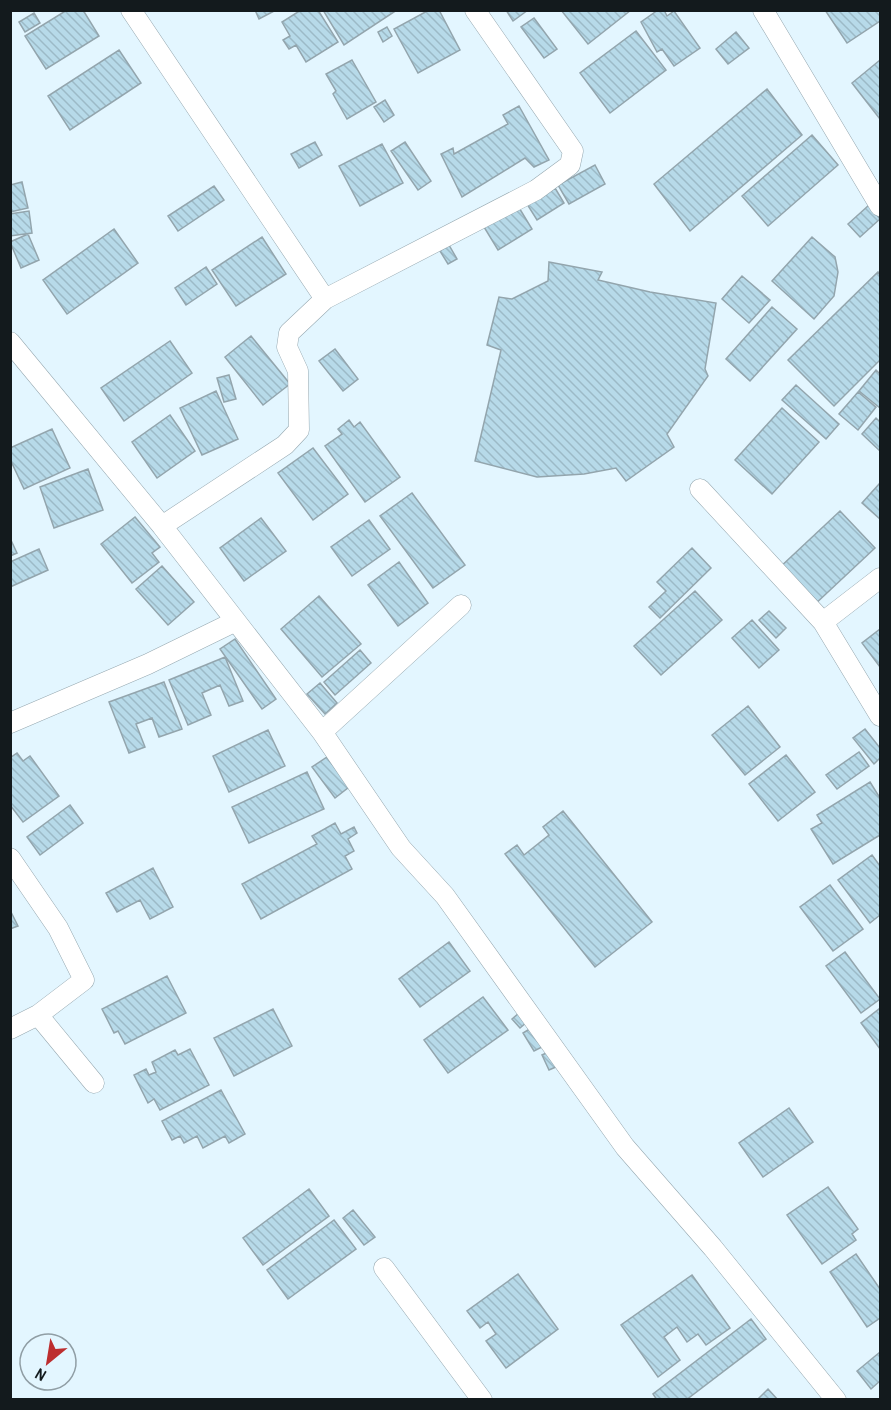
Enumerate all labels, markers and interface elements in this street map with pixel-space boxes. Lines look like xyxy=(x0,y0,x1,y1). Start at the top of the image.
north arrow xyxy=(18,1332,78,1392)
text: N xyxy=(31,1363,50,1387)

